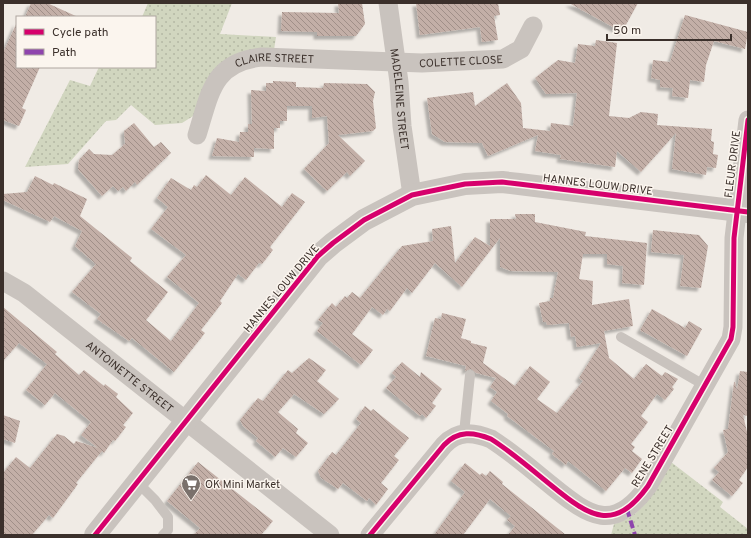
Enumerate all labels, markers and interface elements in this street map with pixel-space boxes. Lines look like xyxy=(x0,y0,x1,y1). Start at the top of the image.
legend xyxy=(16,16,156,68)
scale bar xyxy=(607,16,731,42)
text: 50 m xyxy=(613,23,641,39)
text: Cycle path xyxy=(52,25,109,41)
text: Path xyxy=(52,45,77,61)
street label: MADELEINE STREET xyxy=(386,48,411,151)
street label: CLAIRE STREET xyxy=(233,51,314,71)
street label: COLETTE CLOSE xyxy=(419,53,503,71)
street label: FLEUR DRIVE xyxy=(722,130,744,199)
street label: HANNES LOUW DRIVE xyxy=(542,171,654,199)
street label: HANNES LOUW DRIVE xyxy=(241,242,323,336)
street label: ANTOINETTE STREET xyxy=(82,338,176,416)
street label: RENE STREET xyxy=(629,423,677,490)
supermarket icon: OK Mini Market xyxy=(180,473,202,501)
place label: OK Mini Market xyxy=(205,478,280,492)

